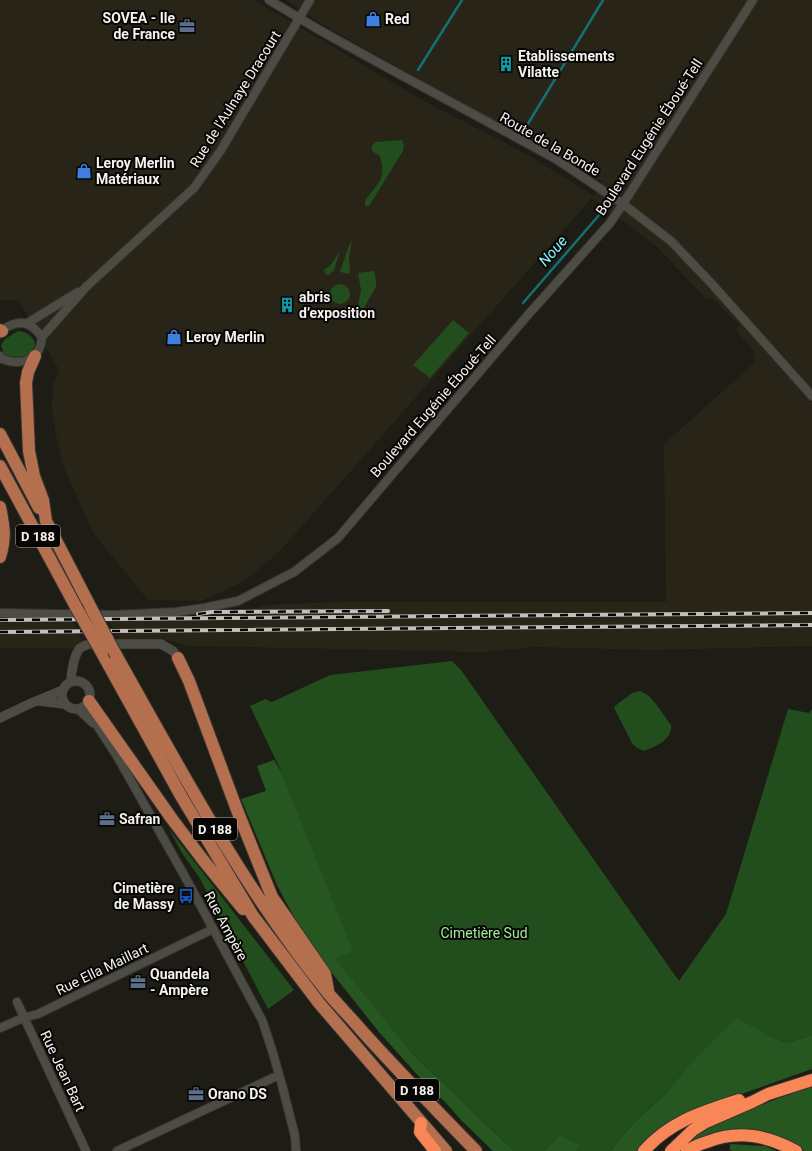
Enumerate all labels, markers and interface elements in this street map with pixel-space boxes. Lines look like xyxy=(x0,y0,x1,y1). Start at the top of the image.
place label: SOVEA - Ile de France xyxy=(103,10,175,42)
shop icon: Red xyxy=(364,10,382,28)
place label: Red xyxy=(385,11,410,27)
office icon: SOVEA - Ile de France xyxy=(178,17,196,35)
street label: Rue de l'Aulnaye Dracourt xyxy=(186,27,284,170)
place label: Etablissements Vilatte xyxy=(518,48,615,80)
building icon: Etablissements Vilatte xyxy=(497,55,515,73)
street label: Boulevard Eugénie Éboué-Tell xyxy=(592,55,706,218)
street label: Route de la Bonde xyxy=(497,109,603,179)
place label: Leroy Merlin Matériaux xyxy=(96,155,175,187)
shop icon: Leroy Merlin Matériaux xyxy=(75,162,93,180)
water label: Noue xyxy=(535,232,571,270)
place label: abris d’exposition xyxy=(299,289,375,321)
building icon: abris d’exposition xyxy=(278,296,296,314)
shop icon: Leroy Merlin xyxy=(165,328,183,346)
place label: Leroy Merlin xyxy=(186,329,265,345)
street label: Boulevard Eugénie Éboué-Tell xyxy=(366,331,499,480)
road number: D 188 xyxy=(16,525,60,547)
office icon: Safran xyxy=(98,810,116,828)
place label: Safran xyxy=(119,811,161,827)
road number: D 188 xyxy=(193,818,237,840)
place label: Cimetière de Massy xyxy=(113,880,175,912)
bus stop icon: Cimetière de Massy xyxy=(177,887,195,905)
street label: Rue Ampère xyxy=(201,889,251,963)
park label: Cimetière Sud xyxy=(440,925,528,941)
street label: Rue Ella Maillart xyxy=(53,940,151,998)
place label: Quandela - Ampère xyxy=(150,966,210,998)
office icon: Quandela - Ampère xyxy=(129,973,147,991)
street label: Rue Jean Bart xyxy=(37,1028,89,1114)
road number: D 188 xyxy=(395,1079,439,1101)
office icon: Orano DS xyxy=(187,1085,205,1103)
place label: Orano DS xyxy=(208,1086,267,1102)

